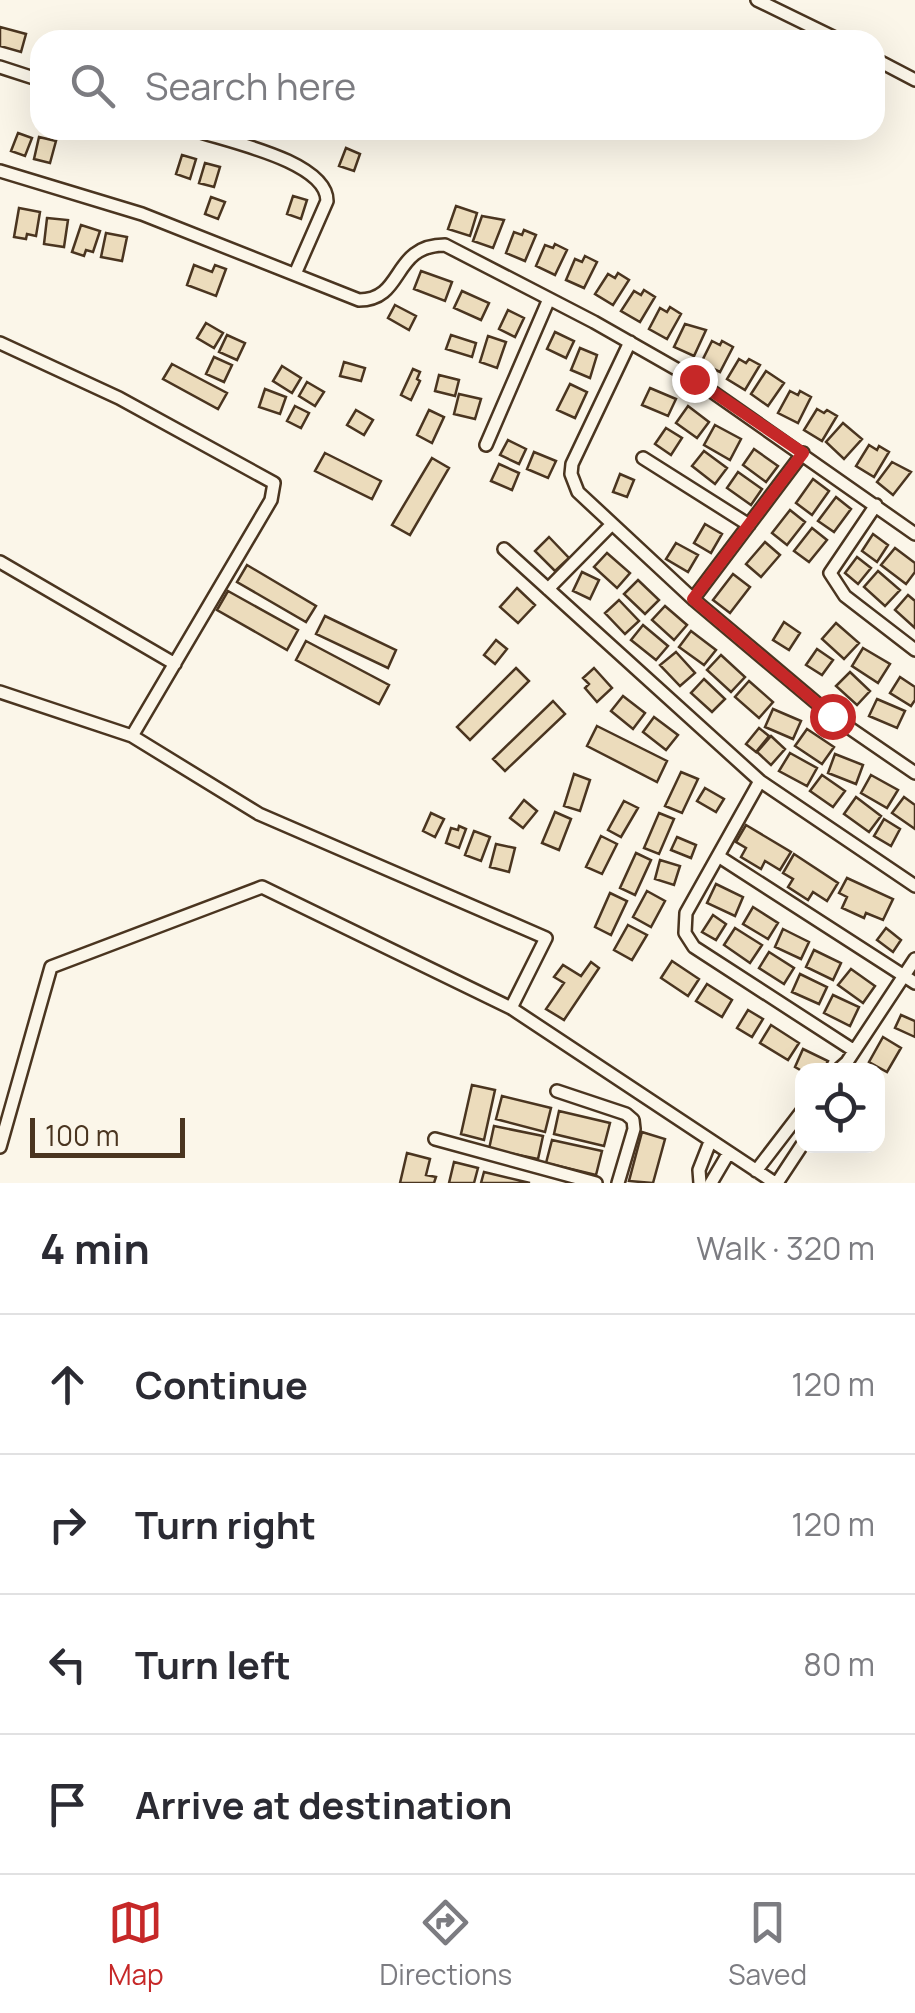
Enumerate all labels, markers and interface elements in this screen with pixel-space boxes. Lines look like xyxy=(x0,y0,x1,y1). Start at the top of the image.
search box xyxy=(30,30,885,140)
icon: search xyxy=(65,58,120,113)
text: Search here xyxy=(145,59,356,111)
route end xyxy=(672,357,718,403)
route start xyxy=(810,694,856,740)
map controls xyxy=(795,1063,885,1153)
button: locate xyxy=(795,1063,885,1153)
scale bar xyxy=(30,1113,185,1158)
text: 100 m xyxy=(45,1116,119,1154)
text: 4 min xyxy=(40,1219,150,1277)
text: Walk · 320 m xyxy=(696,1226,875,1270)
icon: ahead xyxy=(40,1357,95,1412)
text: Continue xyxy=(135,1358,308,1410)
text: 120 m xyxy=(791,1362,875,1406)
icon: right xyxy=(40,1497,95,1552)
text: Turn right xyxy=(135,1498,316,1550)
text: 120 m xyxy=(791,1502,875,1546)
icon: left xyxy=(40,1637,95,1692)
text: Turn left xyxy=(135,1638,291,1690)
text: 80 m xyxy=(803,1642,875,1686)
icon: arrive xyxy=(40,1777,95,1832)
text: Arrive at destination xyxy=(135,1778,512,1830)
tab: Map xyxy=(108,1895,164,1993)
tab: Directions xyxy=(380,1895,512,1993)
tab: Saved xyxy=(728,1895,807,1993)

